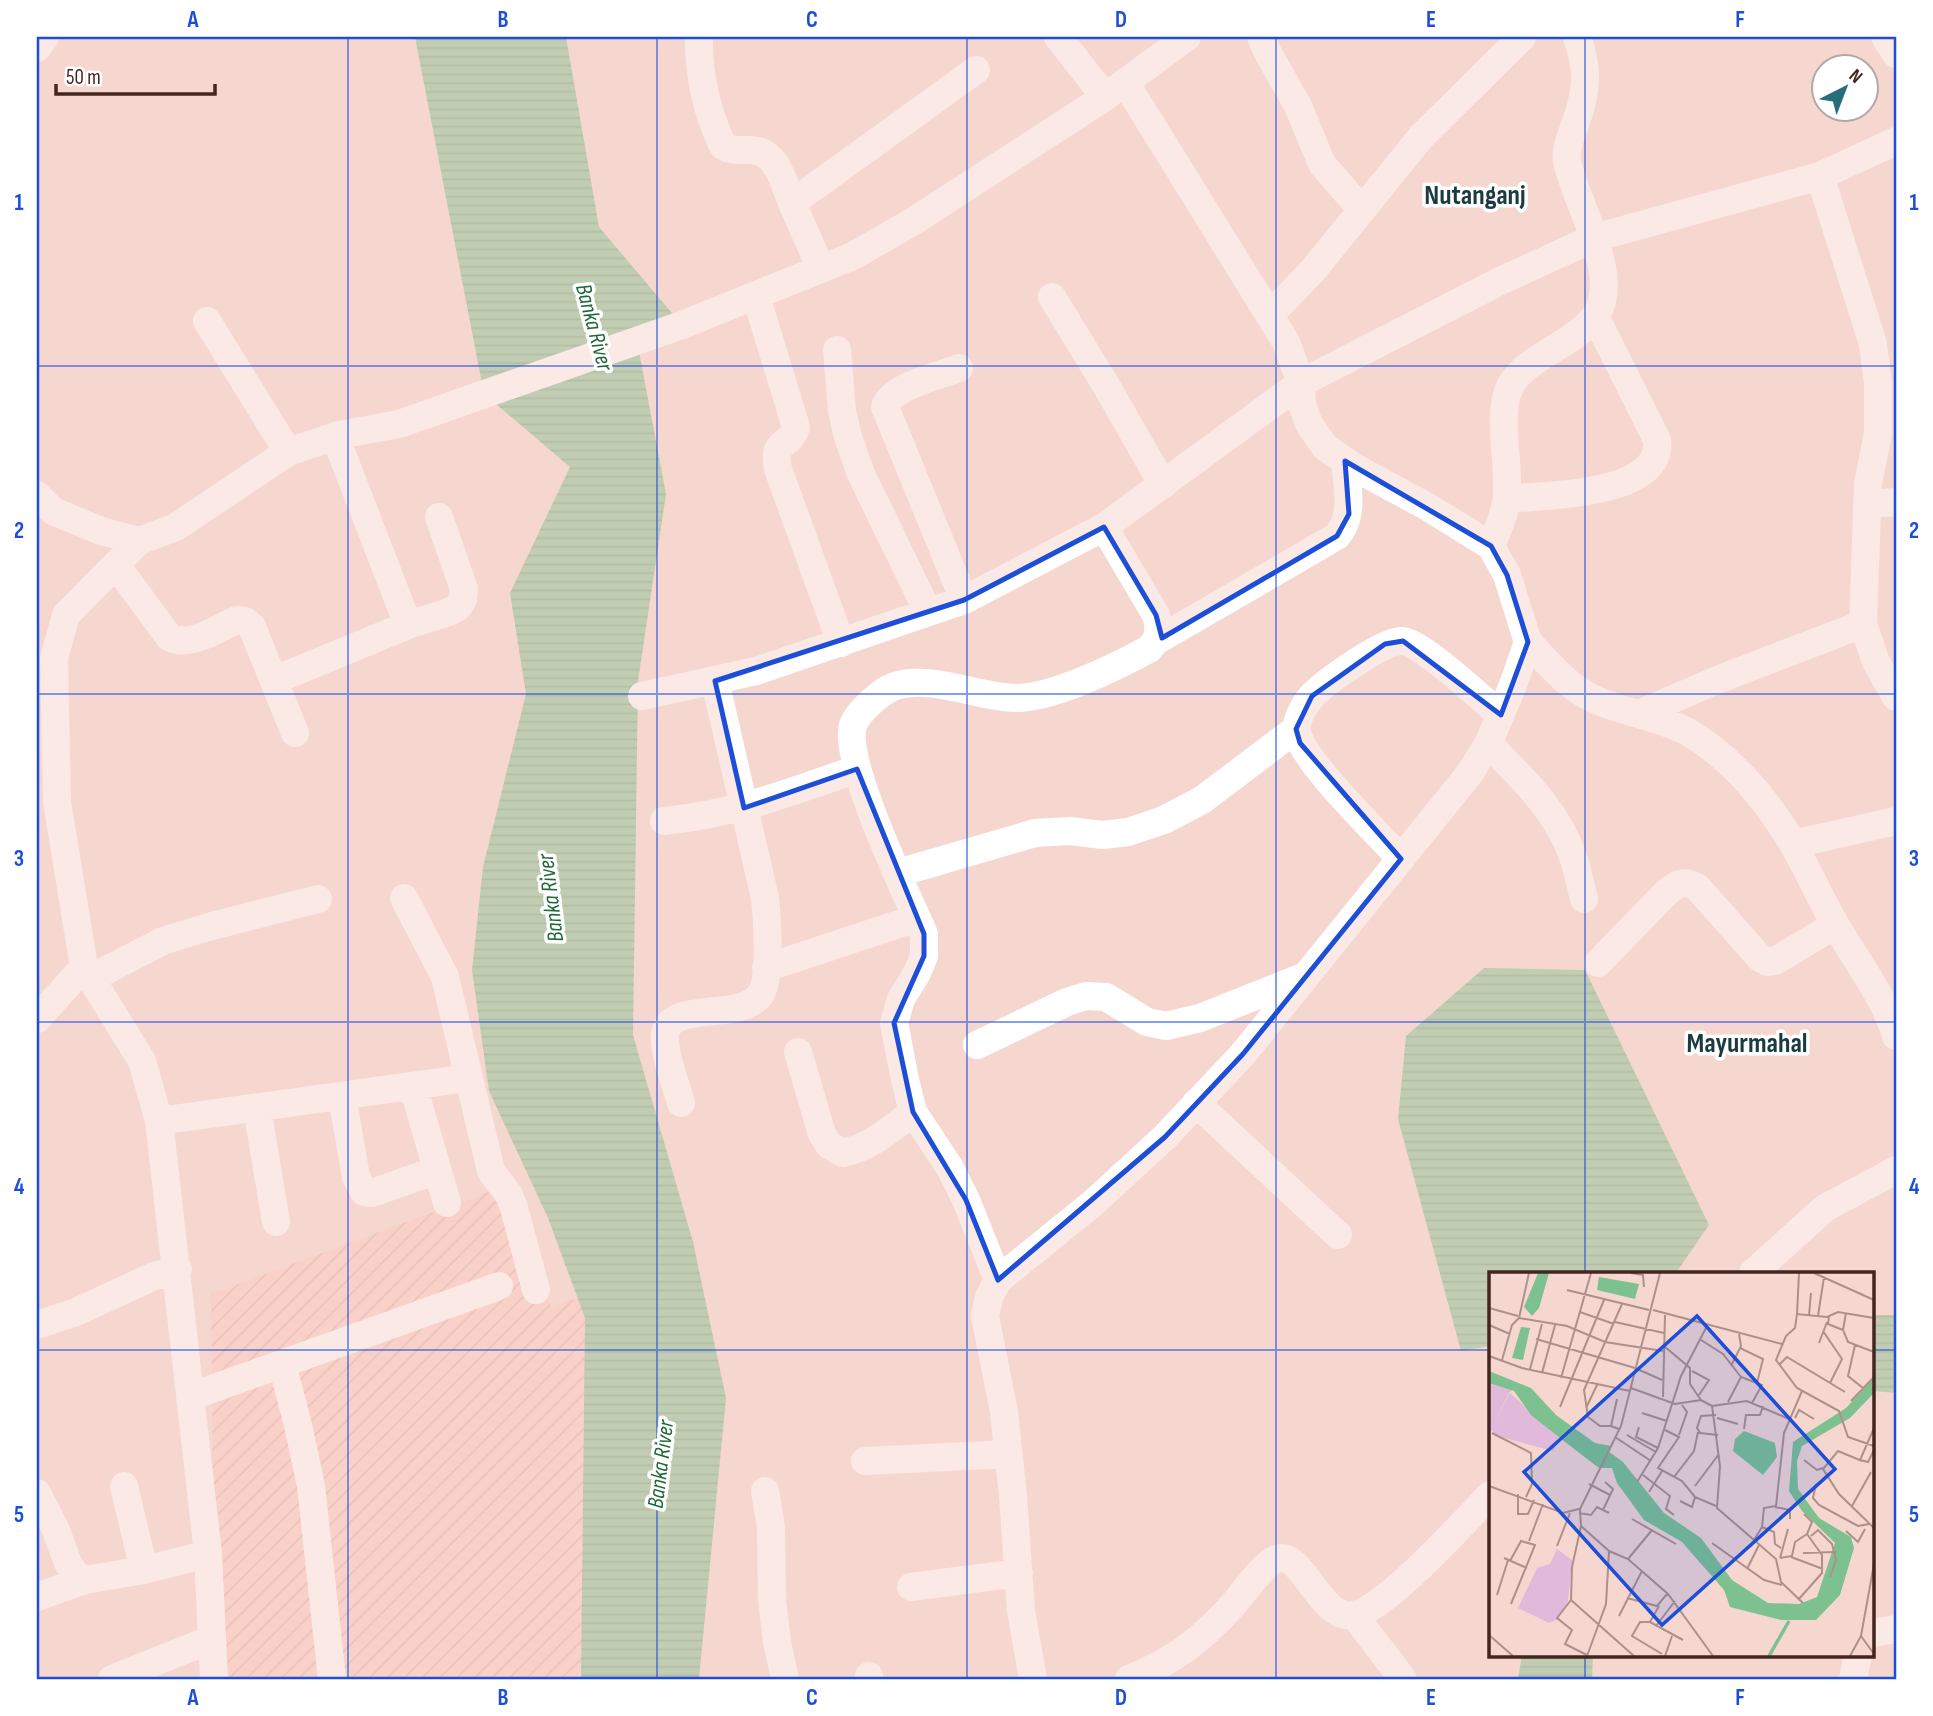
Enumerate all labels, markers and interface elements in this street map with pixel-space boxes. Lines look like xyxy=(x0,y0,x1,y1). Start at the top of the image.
text: A xyxy=(187,6,200,34)
text: B xyxy=(498,6,509,34)
text: C xyxy=(806,6,818,34)
text: D xyxy=(1115,6,1127,34)
text: E xyxy=(1426,6,1436,34)
text: F xyxy=(1735,6,1745,34)
scale bar xyxy=(56,52,215,96)
north arrow xyxy=(1811,52,1881,122)
text: 50 m xyxy=(66,65,101,90)
text: N xyxy=(1844,65,1867,88)
district label: Nutanganj xyxy=(1424,179,1526,212)
text: 1 xyxy=(14,189,24,217)
text: 1 xyxy=(1909,189,1919,217)
water label: Banka River xyxy=(569,281,619,375)
text: 2 xyxy=(14,517,24,545)
text: 2 xyxy=(1909,517,1919,545)
text: 3 xyxy=(14,845,24,873)
text: 3 xyxy=(1909,845,1919,873)
water label: Banka River xyxy=(532,851,570,944)
district label: Mayurmahal xyxy=(1686,1027,1808,1060)
text: 4 xyxy=(14,1173,25,1201)
text: 4 xyxy=(1909,1173,1920,1201)
inset map xyxy=(1489,1272,1874,1656)
water label: Banka River xyxy=(642,1417,680,1510)
text: 5 xyxy=(14,1501,24,1529)
text: 5 xyxy=(1909,1501,1919,1529)
text: A xyxy=(187,1684,200,1712)
text: B xyxy=(498,1684,509,1712)
text: C xyxy=(806,1684,818,1712)
text: D xyxy=(1115,1684,1127,1712)
text: E xyxy=(1426,1684,1436,1712)
text: F xyxy=(1735,1684,1745,1712)

